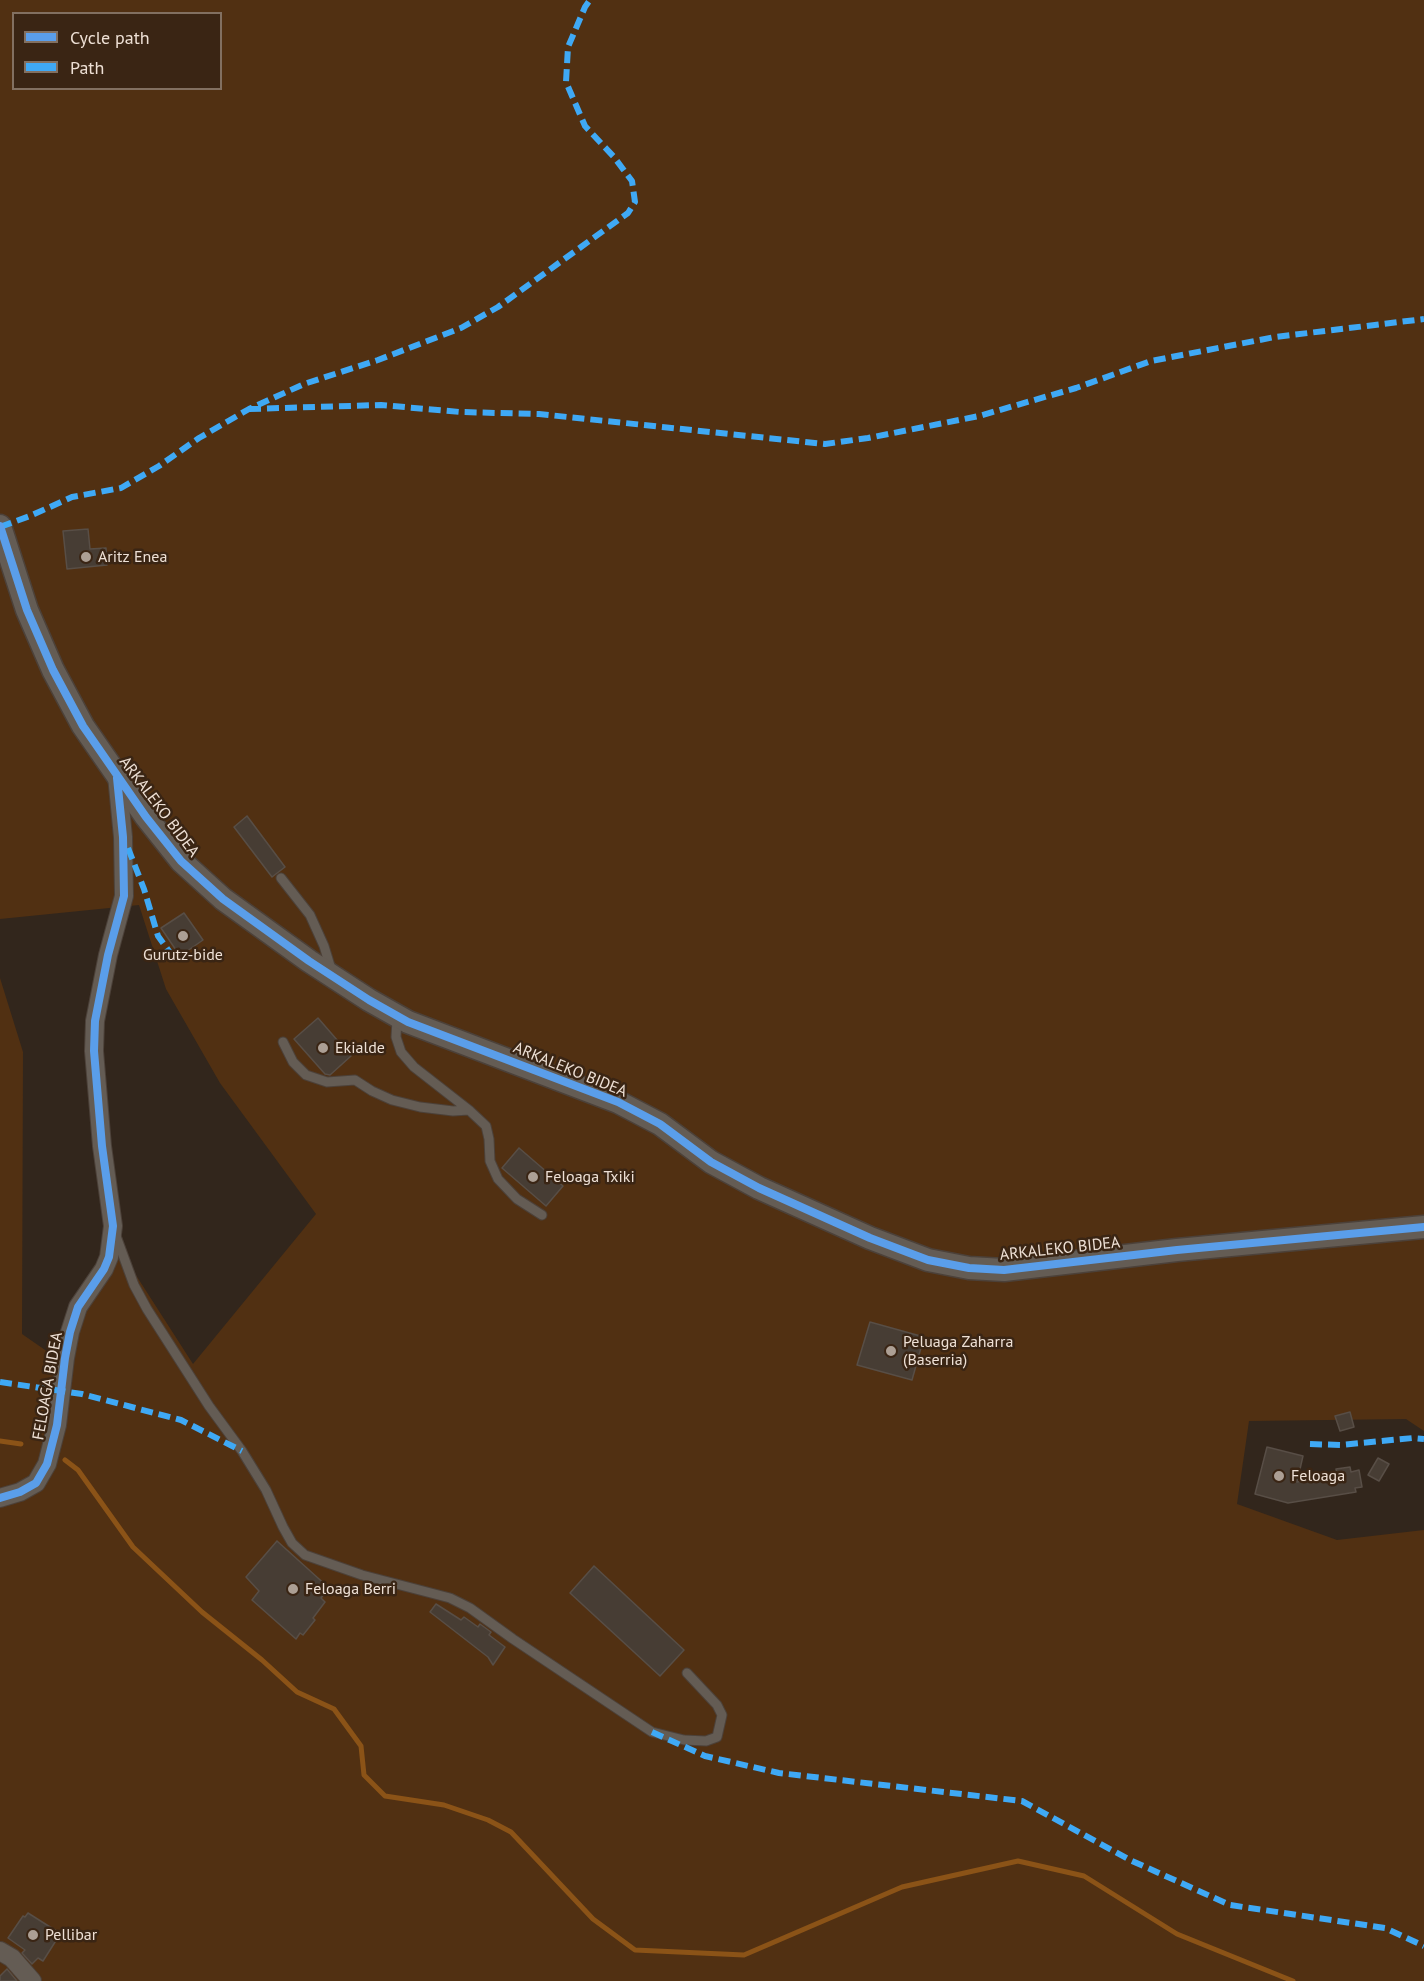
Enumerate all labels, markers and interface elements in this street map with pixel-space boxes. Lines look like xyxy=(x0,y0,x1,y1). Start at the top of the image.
legend xyxy=(12,12,222,90)
text: Cycle path xyxy=(70,26,150,49)
text: Path xyxy=(70,56,104,79)
place label: Aritz Enea xyxy=(98,547,167,567)
marker: Aritz Enea xyxy=(79,550,93,564)
street label: ARKALEKO BIDEA xyxy=(115,753,203,861)
marker: Gurutz-bide xyxy=(176,929,190,943)
place label: Gurutz-bide xyxy=(143,945,223,965)
place label: Ekialde xyxy=(335,1038,385,1058)
street label: ARKALEKO BIDEA xyxy=(510,1038,630,1102)
marker: Ekialde xyxy=(316,1041,330,1055)
place label: Feloaga Txiki xyxy=(545,1167,635,1187)
marker: Feloaga Txiki xyxy=(526,1170,540,1184)
street label: ARKALEKO BIDEA xyxy=(999,1233,1121,1265)
street label: FELOAGA BIDEA xyxy=(29,1330,67,1442)
place label: Peluaga Zaharra (Baserria) xyxy=(903,1332,1013,1370)
marker: Peluaga Zaharra (Baserria) xyxy=(884,1344,898,1358)
place label: Feloaga xyxy=(1291,1466,1345,1486)
marker: Feloaga xyxy=(1272,1469,1286,1483)
place label: Feloaga Berri xyxy=(305,1579,396,1599)
marker: Feloaga Berri xyxy=(286,1582,300,1596)
place label: Pellibar xyxy=(45,1925,97,1945)
marker: Pellibar xyxy=(26,1928,40,1942)

